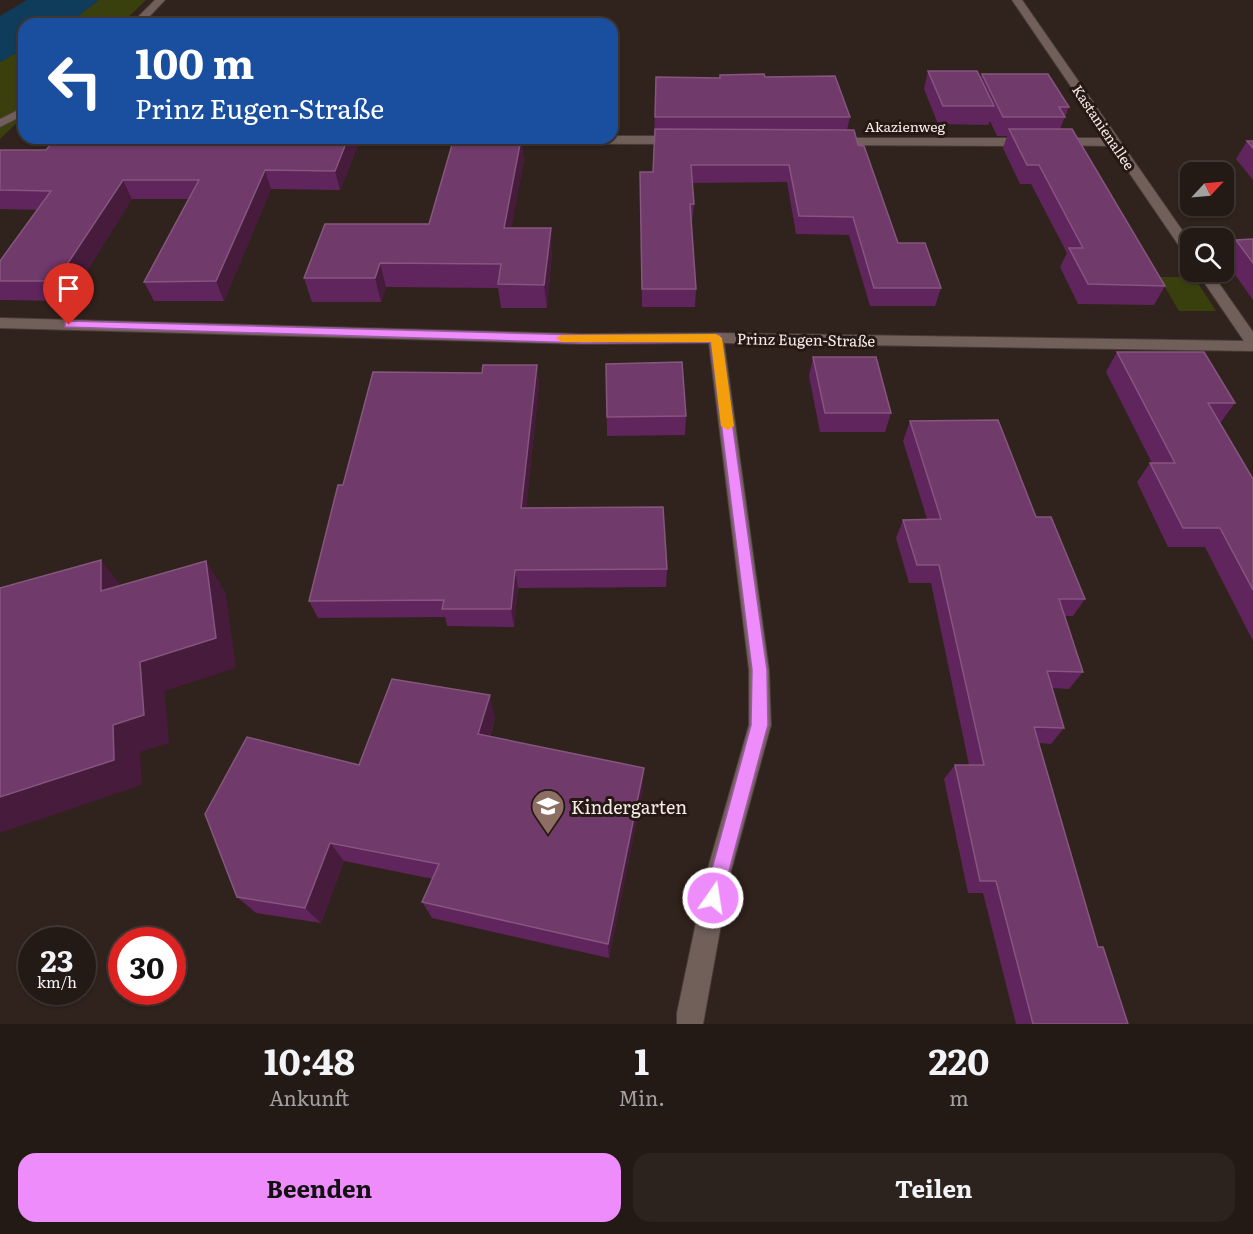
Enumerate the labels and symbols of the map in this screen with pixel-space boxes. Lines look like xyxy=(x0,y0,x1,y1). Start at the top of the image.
street label: Kastanienallee xyxy=(1068,81,1140,173)
street label: Akazienweg xyxy=(865,116,945,136)
north arrow xyxy=(1180,162,1234,216)
pin xyxy=(43,263,94,325)
street label: Prinz Eugen-Straße xyxy=(737,326,876,352)
school or university icon: Kindergarten xyxy=(530,788,566,835)
place label: Kindergarten xyxy=(571,793,687,820)
position arrow xyxy=(681,866,745,930)
speed limit sign: 30 xyxy=(108,927,186,1005)

